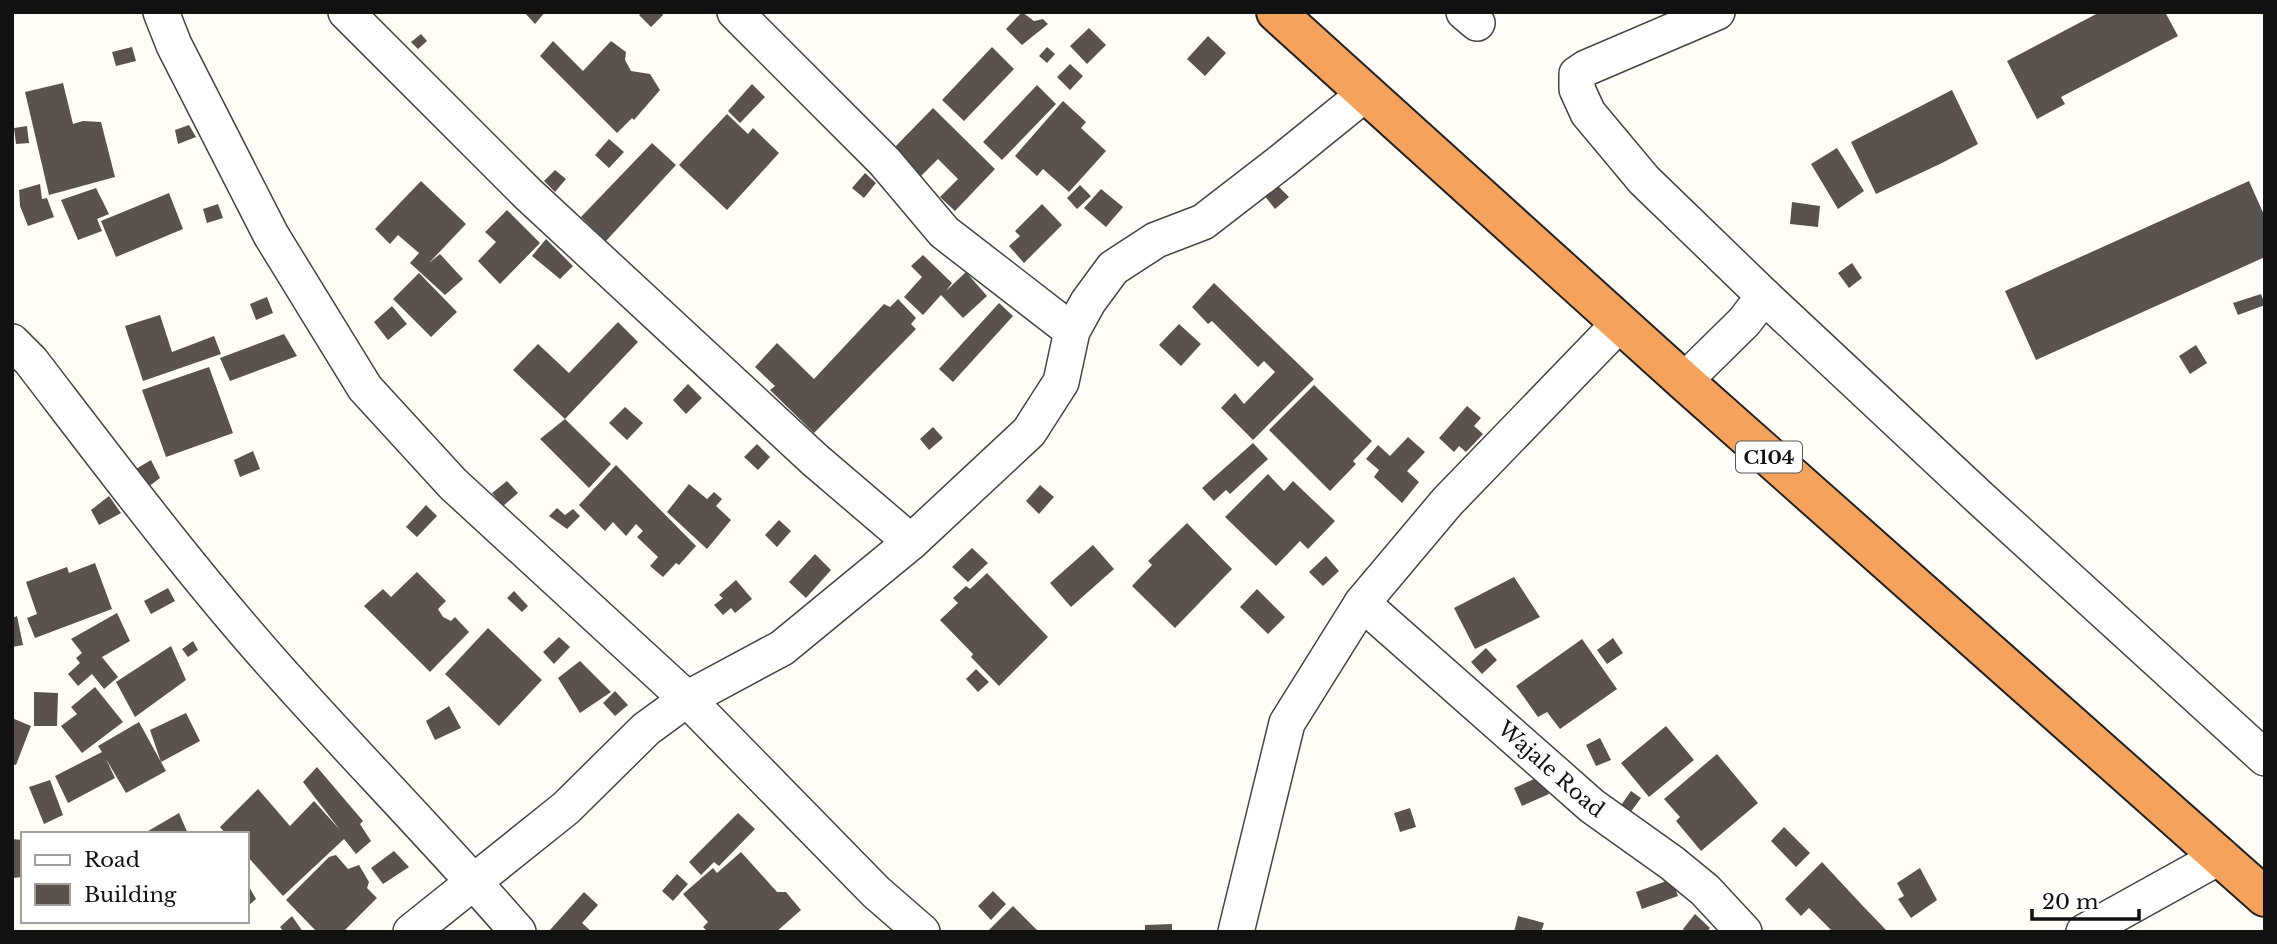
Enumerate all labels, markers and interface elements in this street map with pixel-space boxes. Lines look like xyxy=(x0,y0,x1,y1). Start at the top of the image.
road number: C104 xyxy=(1736,442,1802,472)
street label: Wajale Road xyxy=(1492,715,1609,823)
legend xyxy=(21,832,248,923)
text: Road xyxy=(84,847,140,873)
scale bar xyxy=(2032,878,2139,922)
text: Building xyxy=(84,882,177,908)
text: 20 m xyxy=(2042,889,2099,915)

